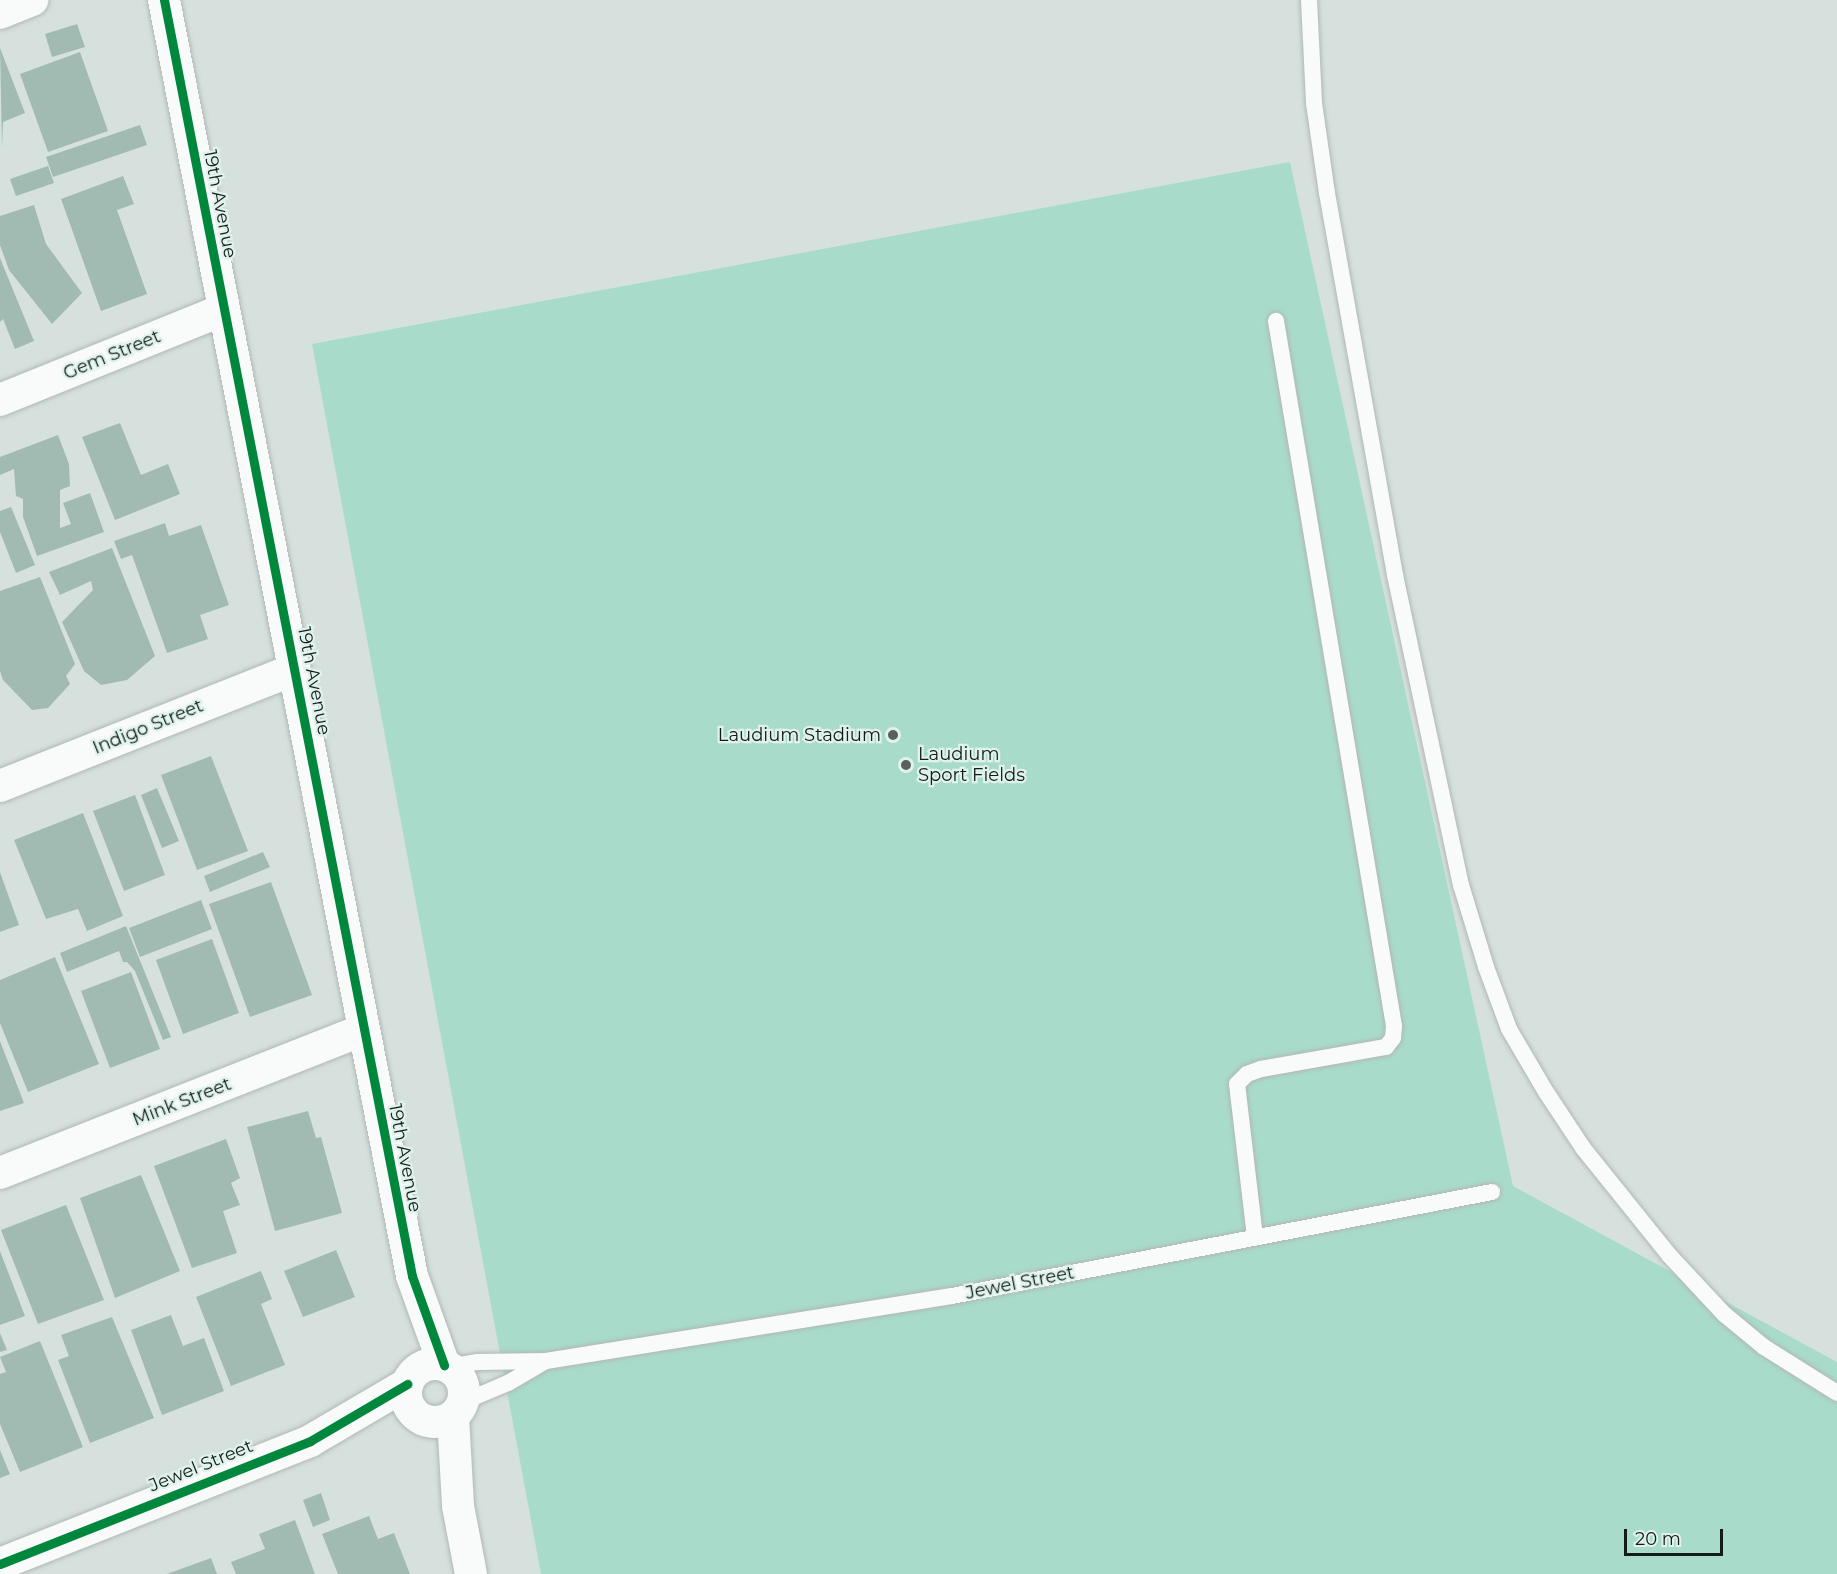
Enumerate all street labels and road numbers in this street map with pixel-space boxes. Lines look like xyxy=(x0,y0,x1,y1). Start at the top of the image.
street label: 19th Avenue xyxy=(199,148,241,260)
street label: Gem Street xyxy=(60,326,164,384)
street label: 19th Avenue xyxy=(293,625,335,737)
street label: Indigo Street xyxy=(90,695,206,759)
street label: Mink Street xyxy=(130,1073,234,1131)
street label: 19th Avenue xyxy=(384,1102,426,1214)
street label: Jewel Street xyxy=(964,1262,1076,1304)
street label: Jewel Street xyxy=(146,1435,256,1497)

